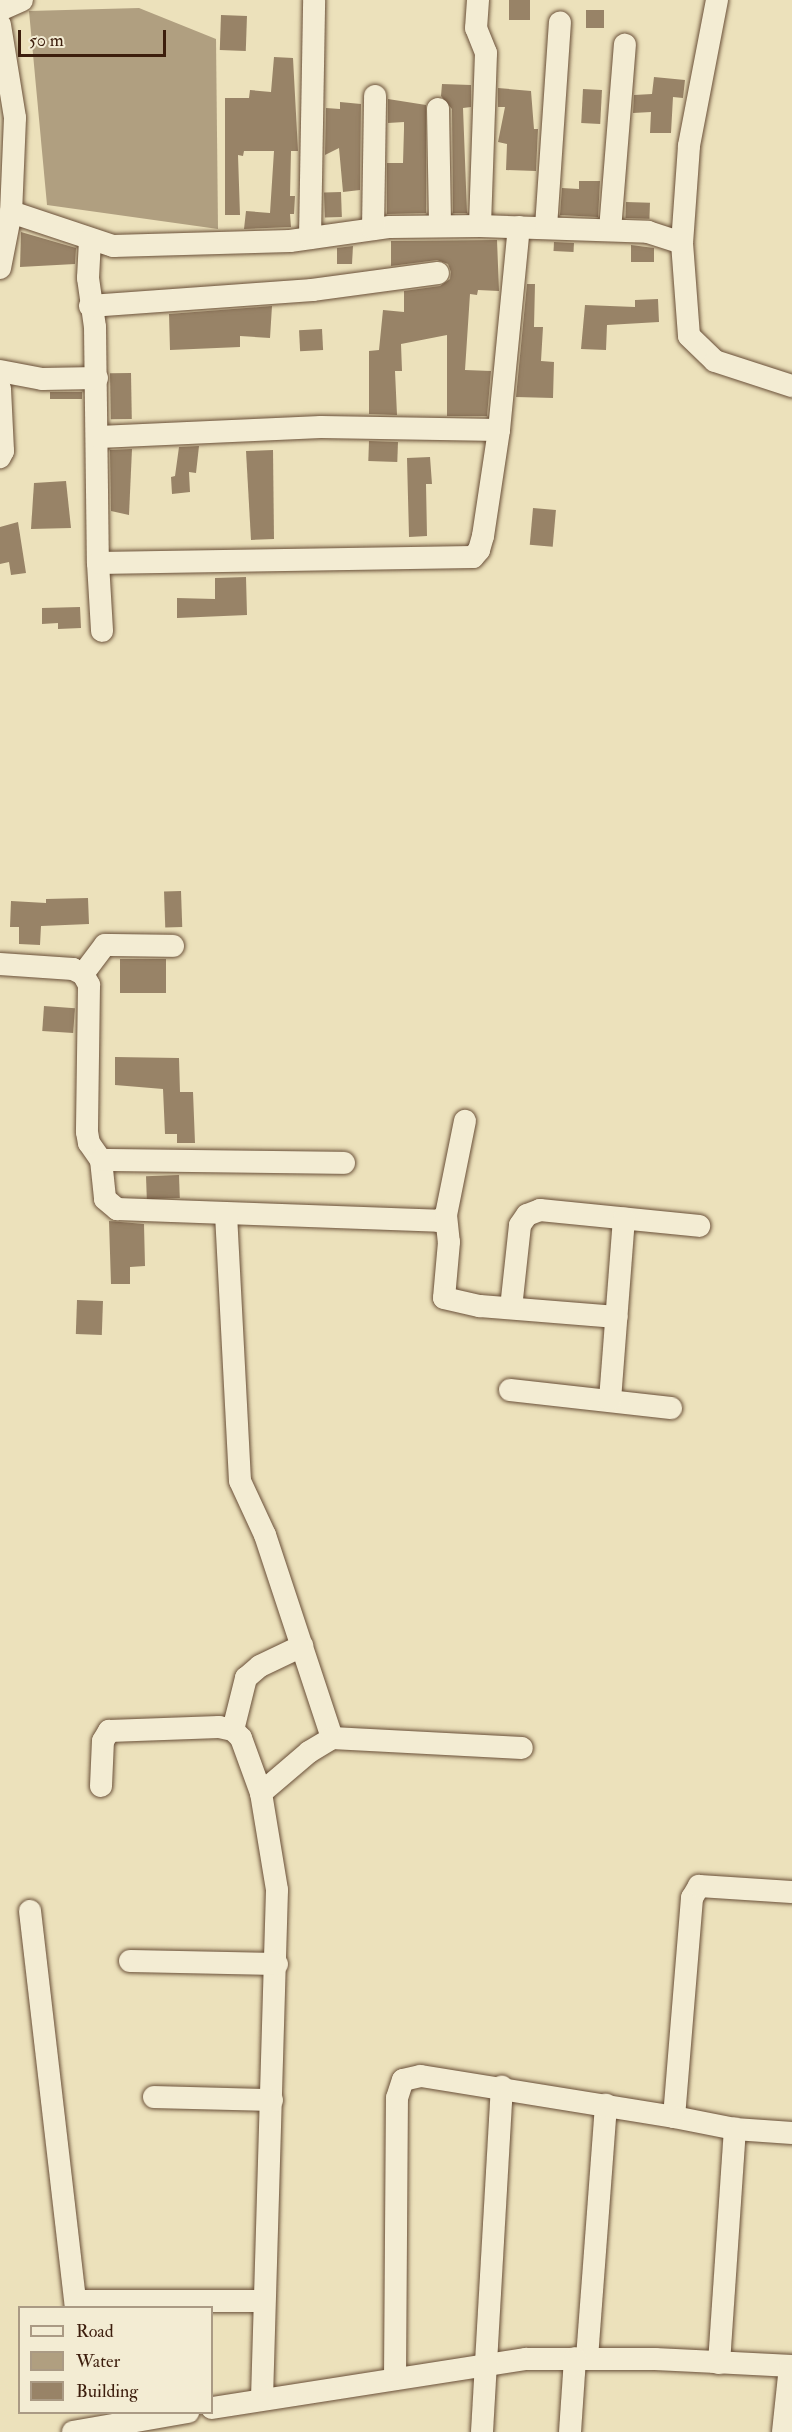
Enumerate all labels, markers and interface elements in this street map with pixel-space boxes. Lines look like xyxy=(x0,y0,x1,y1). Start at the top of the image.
scale bar xyxy=(21,18,170,56)
text: 50 m xyxy=(29,29,64,52)
legend xyxy=(18,2306,213,2414)
text: Road xyxy=(76,2320,114,2343)
text: Water xyxy=(76,2350,120,2373)
text: Building xyxy=(76,2380,138,2403)

